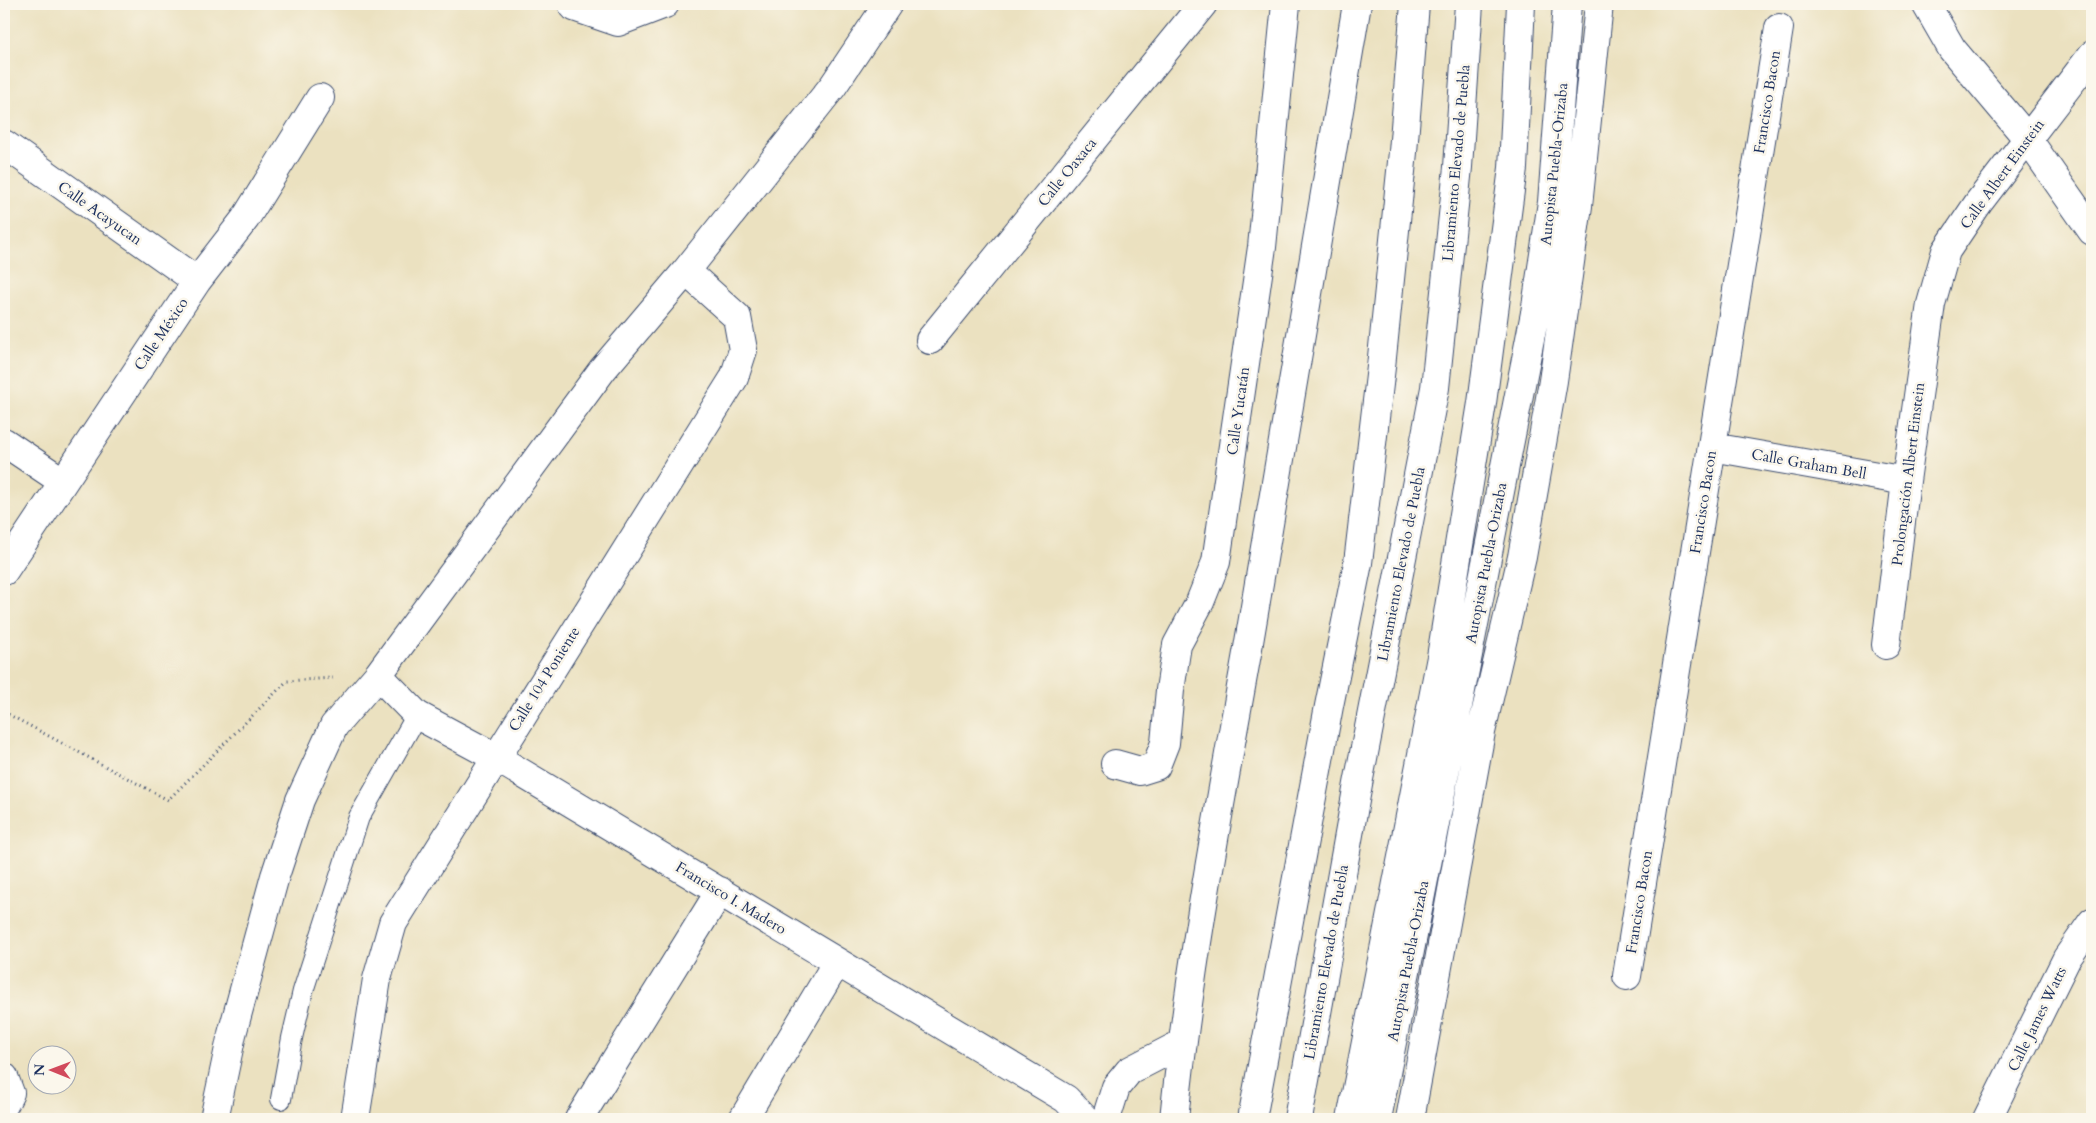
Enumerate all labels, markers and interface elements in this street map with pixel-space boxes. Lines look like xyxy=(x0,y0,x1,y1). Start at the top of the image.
street label: Francisco Bacon xyxy=(1749,48,1785,155)
street label: Libramiento Elevado de Puebla xyxy=(1437,63,1475,262)
street label: Autopista Puebla-Orizaba xyxy=(1536,81,1573,246)
street label: Calle Albert Einstein xyxy=(1955,115,2049,233)
street label: Calle Oaxaca xyxy=(1033,133,1101,211)
street label: Calle Acayucan xyxy=(54,177,146,250)
street label: Calle México xyxy=(129,294,193,374)
street label: Calle Yucatán xyxy=(1222,365,1254,456)
street label: Prolongación Albert Einstein xyxy=(1887,381,1929,567)
street label: Calle Graham Bell xyxy=(1750,444,1868,484)
street label: Francisco Bacon xyxy=(1685,448,1721,555)
street label: Libramiento Elevado de Puebla xyxy=(1372,465,1430,663)
street label: Autopista Puebla-Orizaba xyxy=(1461,480,1512,645)
street label: Calle 104 Poniente xyxy=(504,623,584,735)
street label: Francisco Bacon xyxy=(1621,848,1657,955)
street label: Francisco I. Madero xyxy=(672,857,790,939)
street label: Libramiento Elevado de Puebla xyxy=(1299,862,1353,1061)
street label: Autopista Puebla-Orizaba xyxy=(1383,878,1434,1043)
street label: Calle James Watts xyxy=(2003,963,2071,1075)
north arrow xyxy=(28,1046,78,1096)
text: N xyxy=(30,1064,49,1076)

